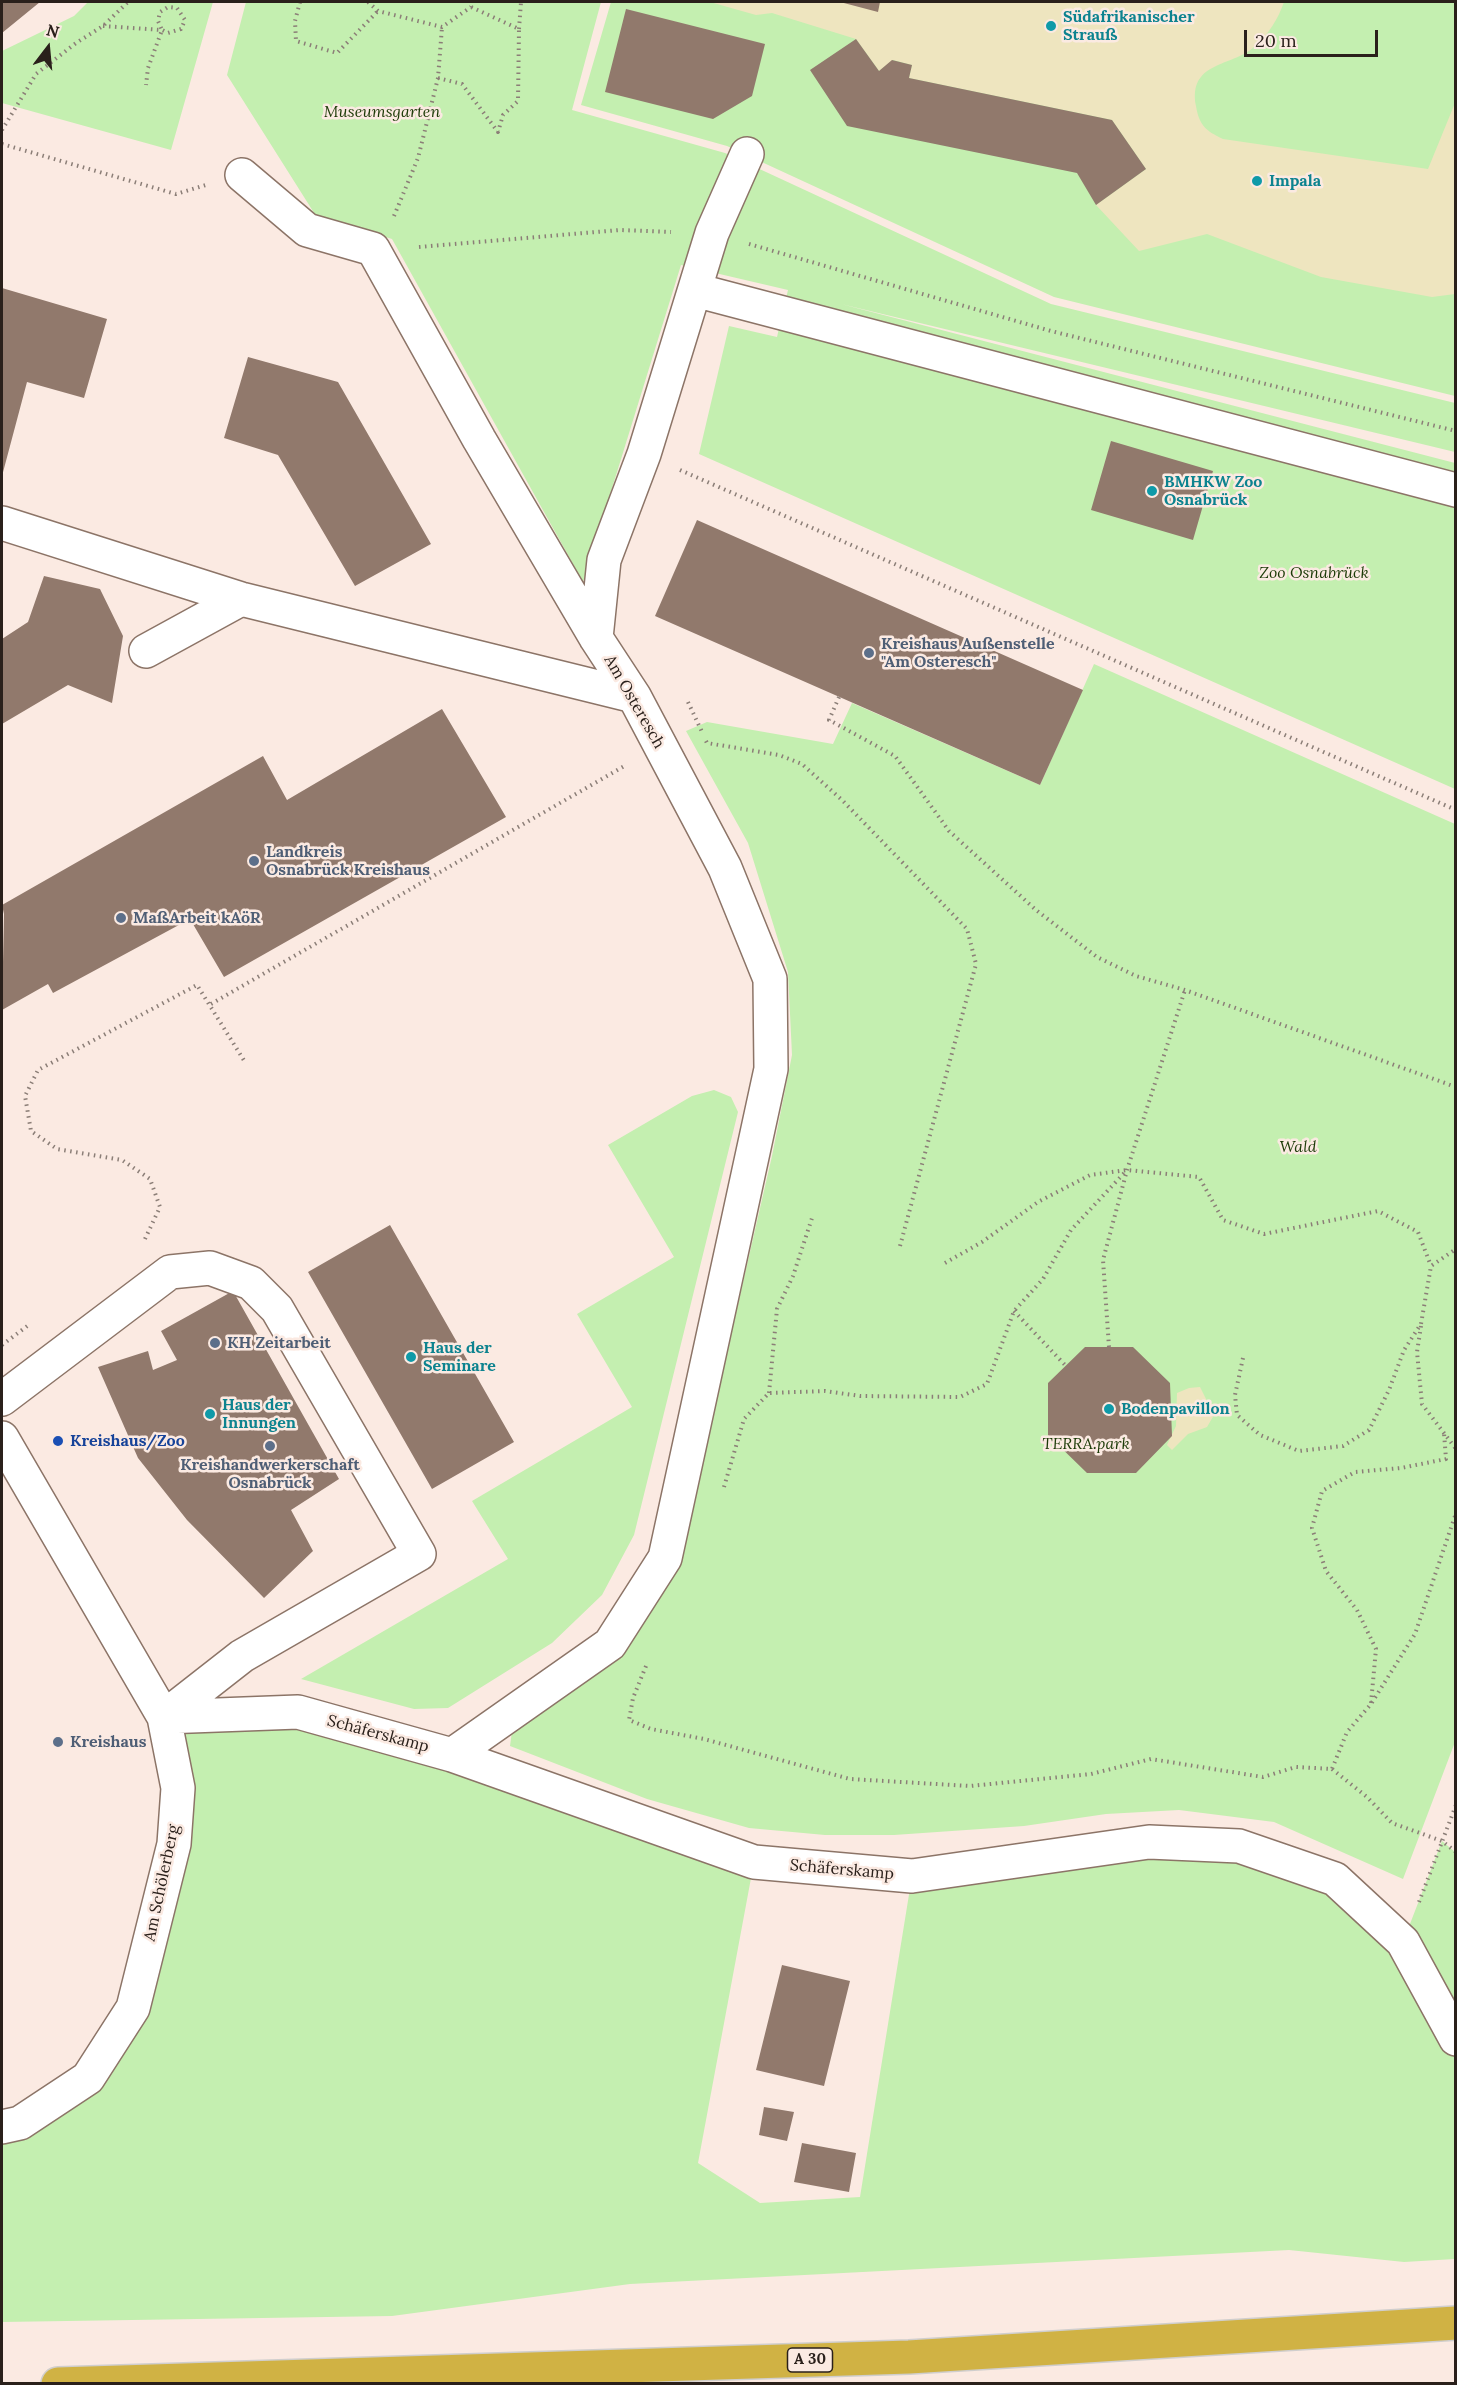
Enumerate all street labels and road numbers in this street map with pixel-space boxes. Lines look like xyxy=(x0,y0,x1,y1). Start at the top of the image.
street label: Am Osteresch xyxy=(600,652,668,752)
street label: Schäferskamp xyxy=(325,1711,431,1757)
street label: Am Schölerberg xyxy=(140,1823,184,1943)
street label: Schäferskamp xyxy=(789,1856,895,1884)
road number: A 30 xyxy=(788,2348,832,2372)

